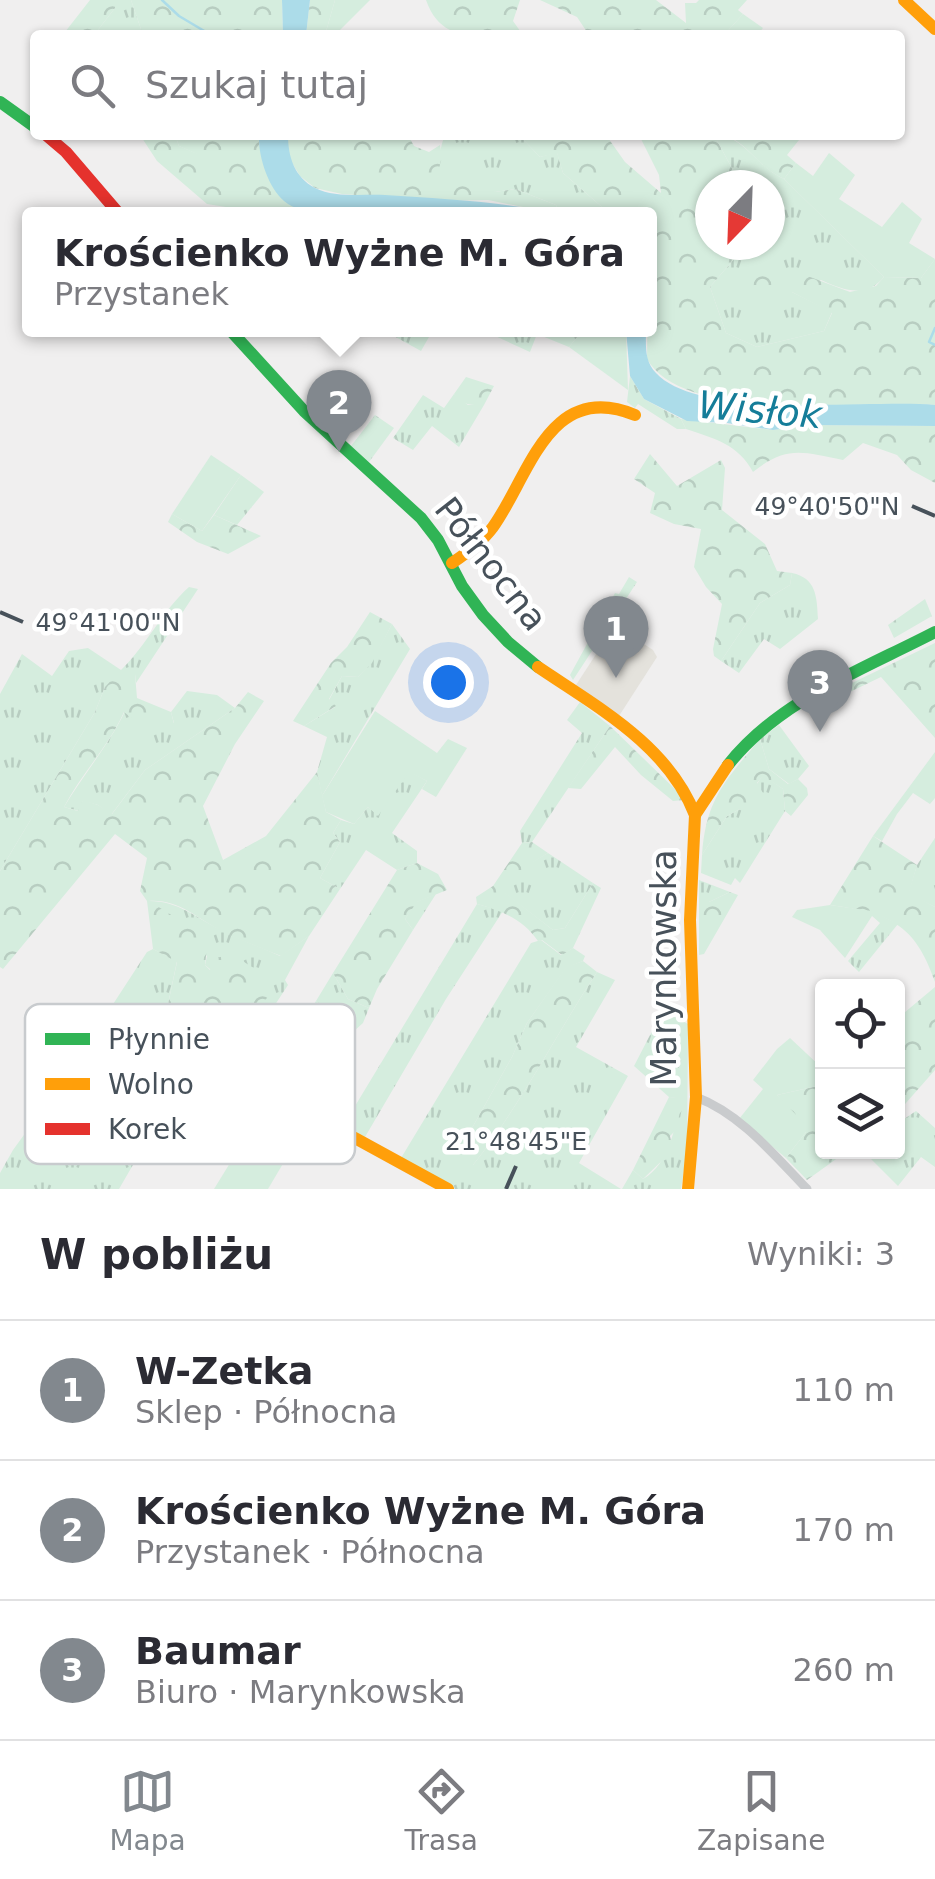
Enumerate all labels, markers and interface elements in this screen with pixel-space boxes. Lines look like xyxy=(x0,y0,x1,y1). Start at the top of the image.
search box xyxy=(30,30,905,140)
icon: search xyxy=(65,58,120,113)
text: Szukaj tutaj xyxy=(145,63,368,107)
north arrow xyxy=(695,170,785,260)
popup xyxy=(22,207,657,337)
text: Krościenko Wyżne M. Góra xyxy=(54,231,625,275)
text: Przystanek xyxy=(54,275,229,313)
pin: 2 xyxy=(306,370,372,452)
water label: Wisłok xyxy=(696,383,826,437)
street label: Północna xyxy=(427,490,555,638)
text: 49°40'50"N xyxy=(754,492,900,521)
pin: 1 xyxy=(584,596,648,678)
text: 49°41'00"N xyxy=(35,608,181,637)
pin: 3 xyxy=(788,650,852,732)
your location xyxy=(423,657,474,708)
street label: Marynkowska xyxy=(644,849,684,1087)
map controls xyxy=(815,979,905,1159)
button: locate xyxy=(815,979,905,1069)
legend xyxy=(25,1004,355,1164)
text: Płynnie xyxy=(108,1023,210,1056)
text: Wolno xyxy=(108,1068,194,1101)
button: layers xyxy=(815,1069,905,1159)
text: Korek xyxy=(108,1113,187,1146)
text: 21°48'45"E xyxy=(445,1127,587,1156)
text: W pobliżu xyxy=(40,1230,273,1279)
text: Wyniki: 3 xyxy=(747,1235,895,1273)
text: W-Zetka xyxy=(135,1349,313,1393)
text: 1 xyxy=(61,1371,84,1409)
text: 110 m xyxy=(793,1371,895,1409)
text: Sklep · Północna xyxy=(135,1393,397,1431)
text: Krościenko Wyżne M. Góra xyxy=(135,1489,706,1533)
text: 2 xyxy=(61,1511,84,1549)
text: 170 m xyxy=(793,1511,895,1549)
text: Przystanek · Północna xyxy=(135,1533,485,1571)
text: Baumar xyxy=(135,1629,301,1673)
text: 3 xyxy=(61,1651,84,1689)
text: 260 m xyxy=(793,1651,895,1689)
text: Biuro · Marynkowska xyxy=(135,1673,466,1711)
tab: Mapa xyxy=(109,1764,186,1857)
tab: Trasa xyxy=(405,1764,478,1857)
tab: Zapisane xyxy=(697,1764,826,1857)

